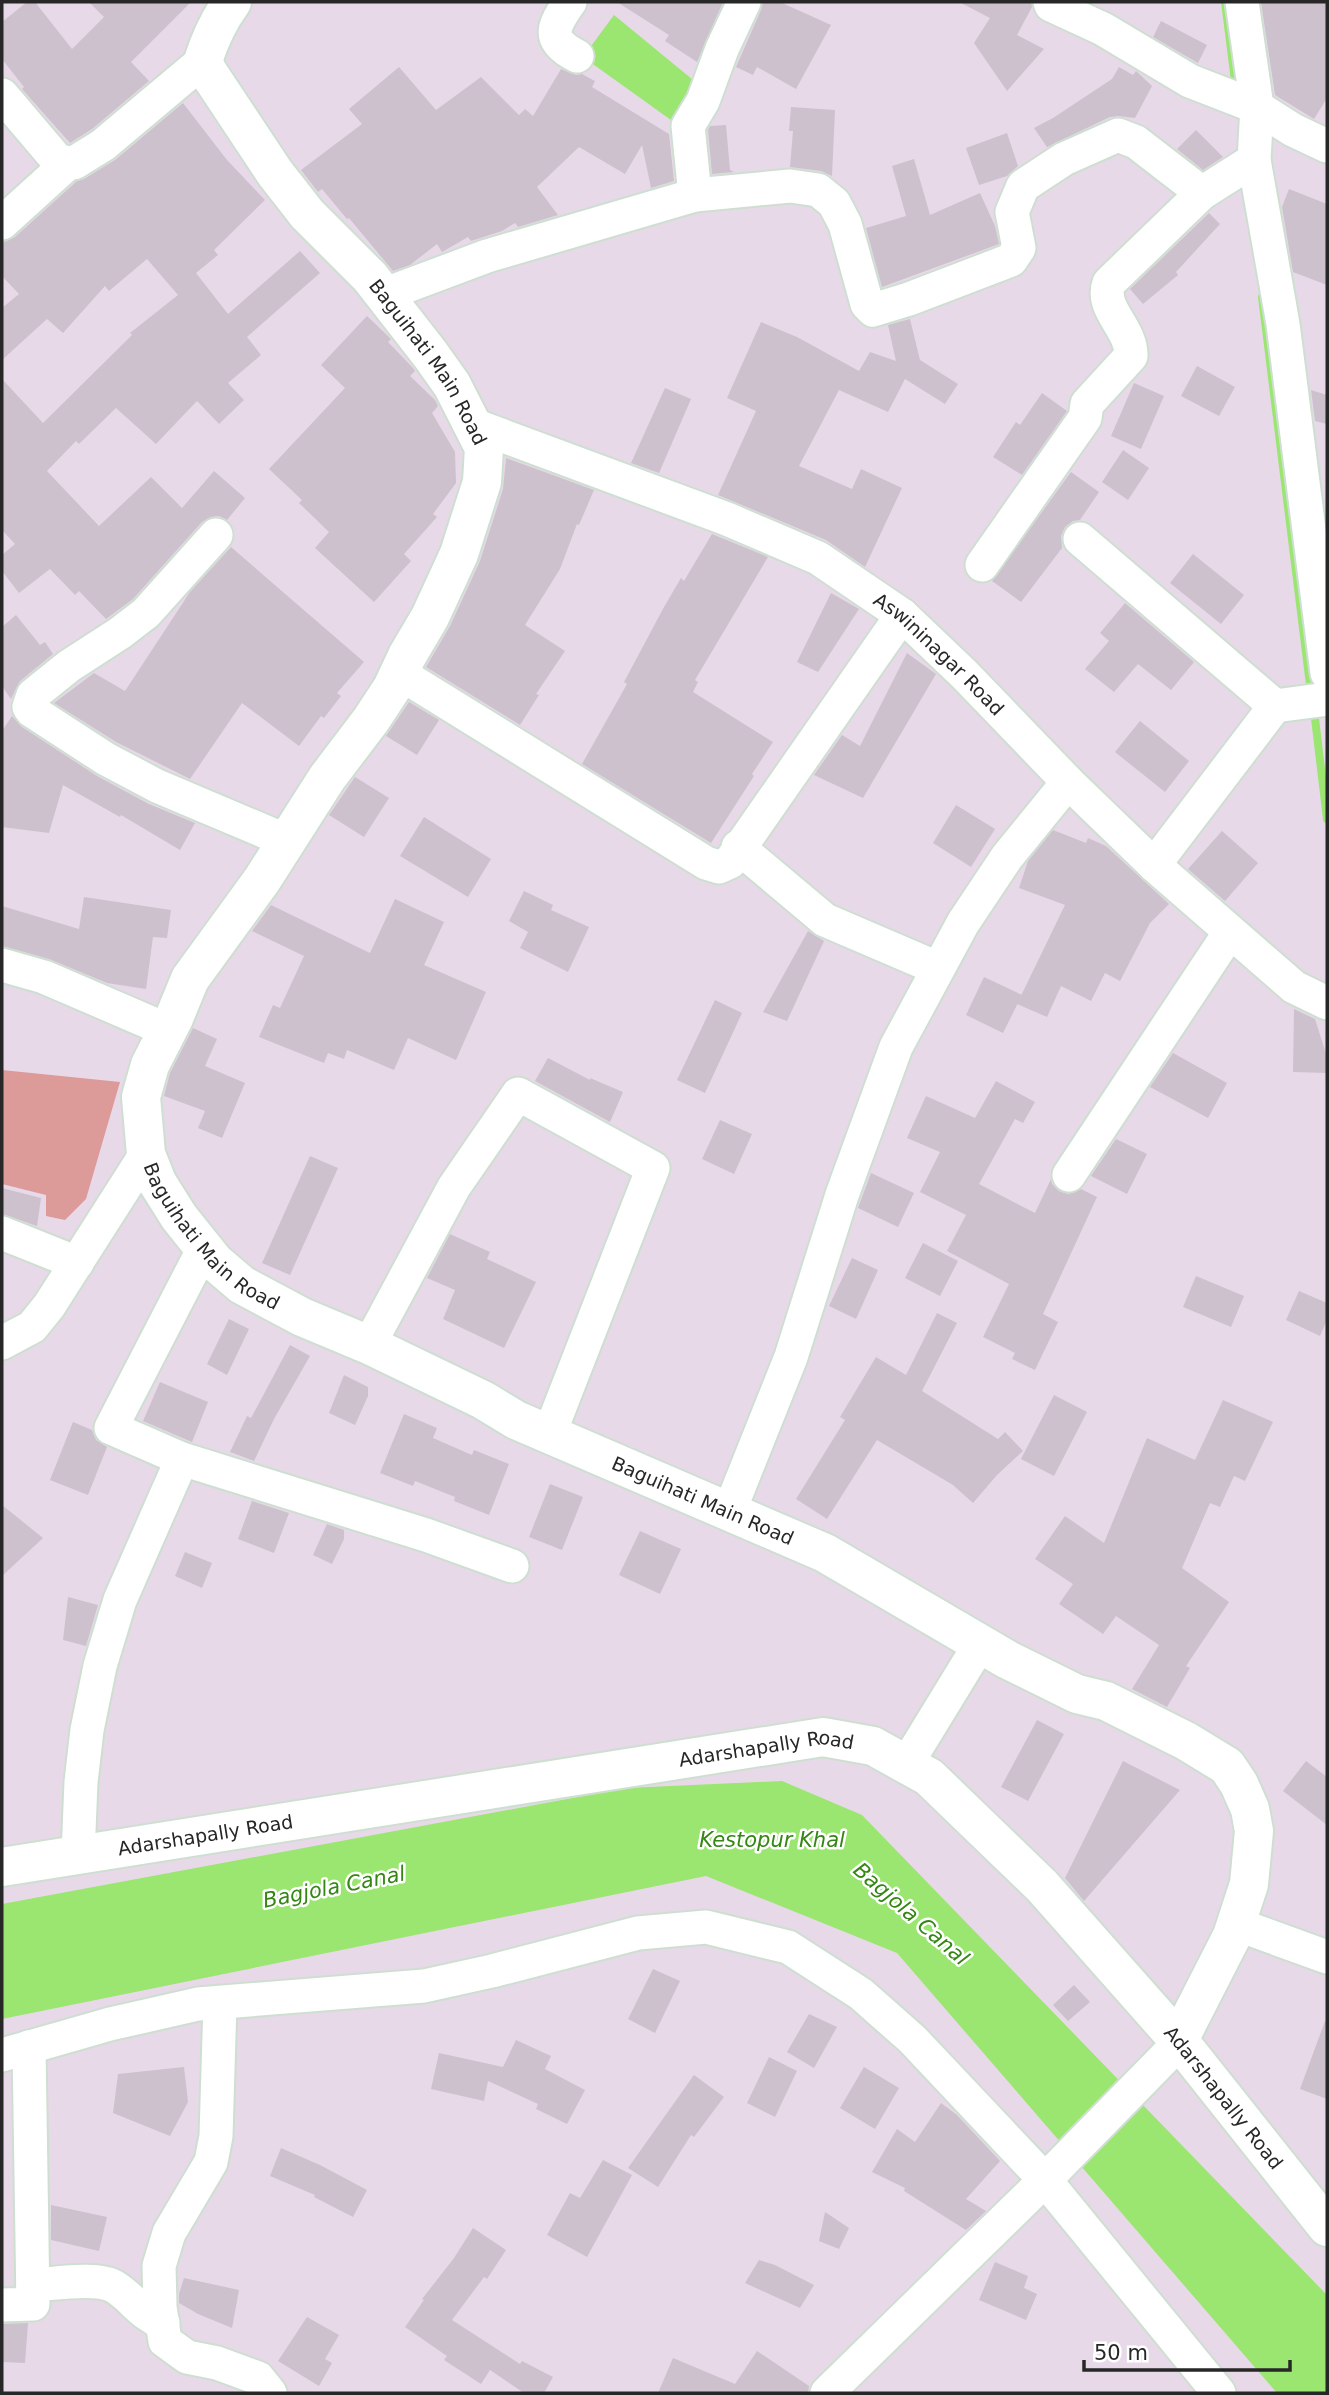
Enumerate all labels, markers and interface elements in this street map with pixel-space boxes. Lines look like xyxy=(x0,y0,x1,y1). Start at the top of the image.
street label: Baguihati Main Road xyxy=(365,275,492,449)
street label: Aswininagar Road xyxy=(870,588,1009,720)
street label: Baguihati Main Road xyxy=(139,1159,284,1314)
street label: Baguihati Main Road xyxy=(609,1452,797,1549)
street label: Adarshapally Road xyxy=(677,1725,856,1771)
street label: Adarshapally Road xyxy=(116,1810,295,1859)
water label: Kestopur Khal xyxy=(699,1828,845,1852)
water label: Bagjola Canal xyxy=(849,1858,973,1970)
water label: Bagjola Canal xyxy=(261,1861,407,1913)
street label: Adarshapally Road xyxy=(1160,2021,1288,2174)
scale bar xyxy=(1084,2328,1290,2372)
text: 50 m xyxy=(1094,2341,1148,2365)

